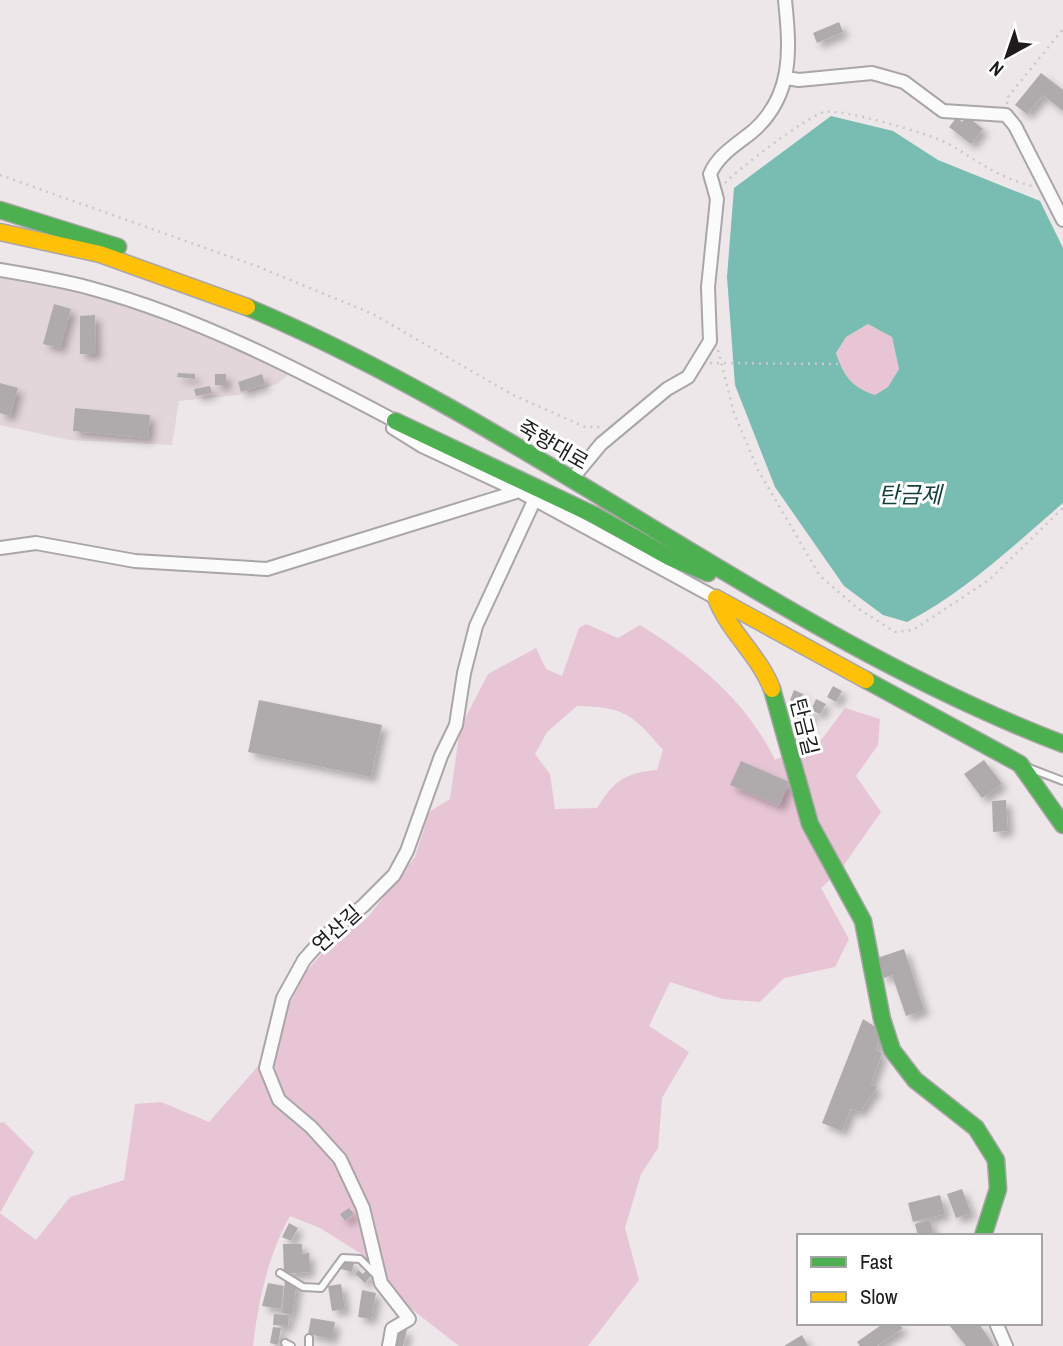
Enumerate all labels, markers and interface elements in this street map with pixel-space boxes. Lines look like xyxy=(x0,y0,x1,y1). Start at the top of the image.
north arrow xyxy=(972,21,1042,91)
text: N xyxy=(983,55,1009,83)
street label: 죽향대로 xyxy=(513,413,594,476)
water label: 탄금제 xyxy=(878,479,945,510)
street label: 탄금길 xyxy=(783,695,826,759)
street label: 연산길 xyxy=(305,898,368,959)
legend xyxy=(797,1234,1042,1325)
text: Fast xyxy=(860,1247,893,1276)
text: Slow xyxy=(860,1282,898,1311)

